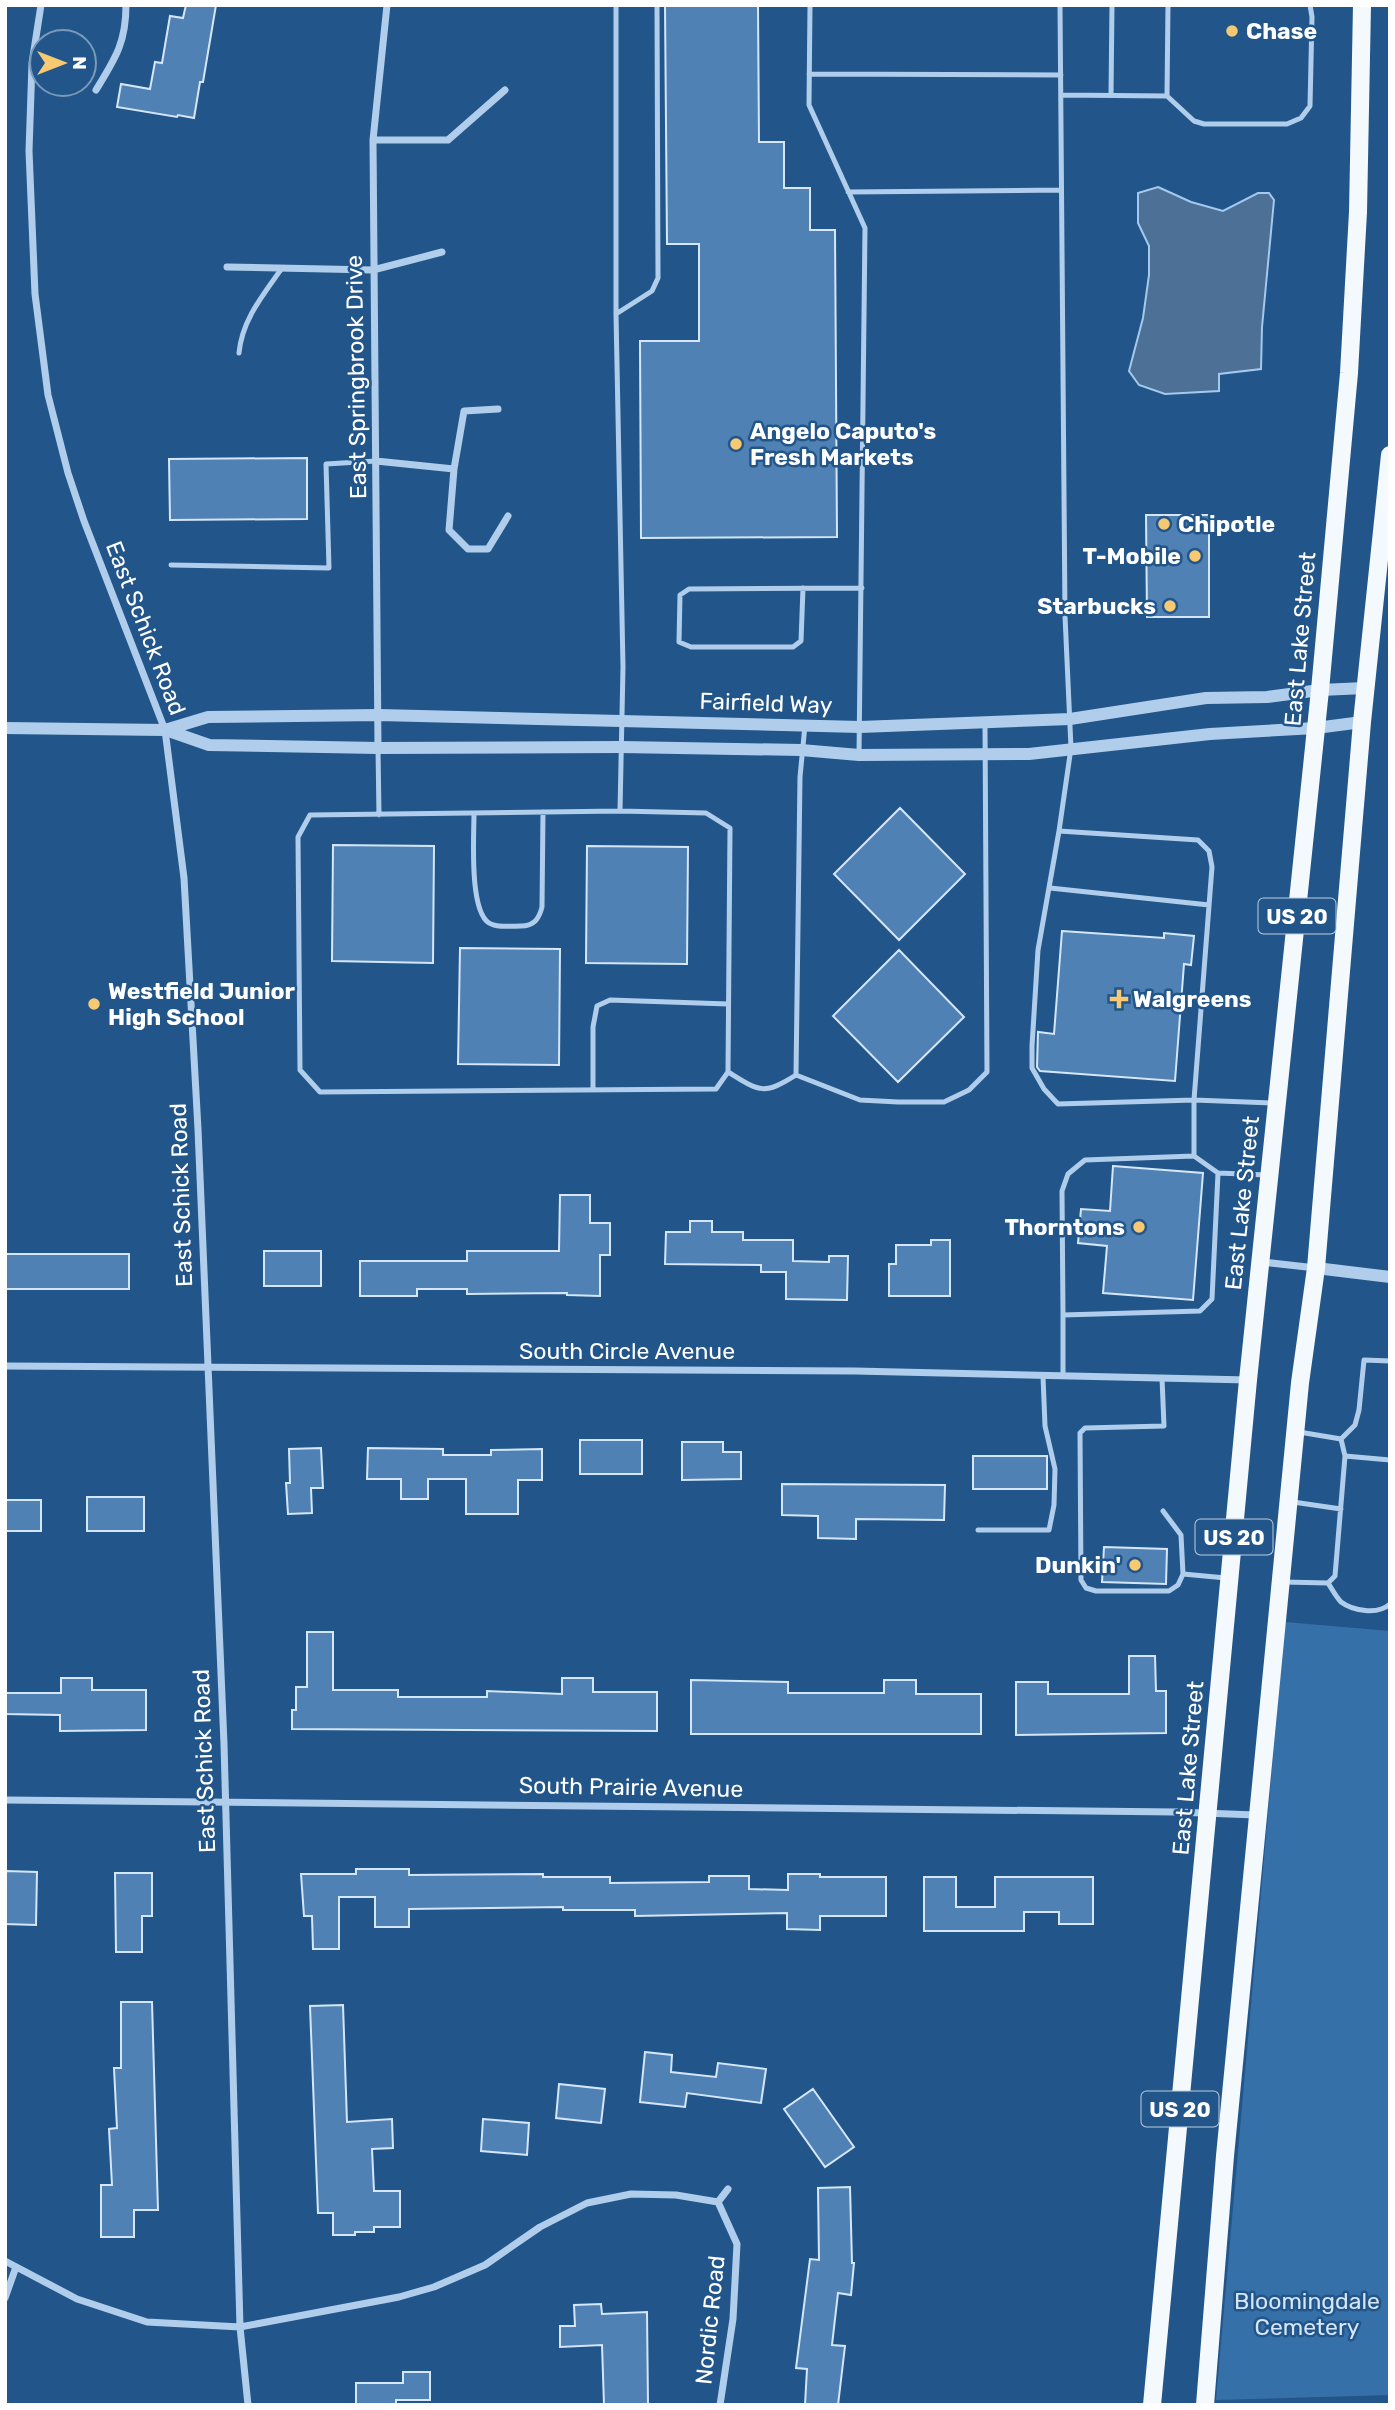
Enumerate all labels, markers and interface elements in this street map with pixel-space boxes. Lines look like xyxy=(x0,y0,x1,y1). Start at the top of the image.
place label: Chase xyxy=(1246,17,1317,45)
marker: Chase xyxy=(1224,23,1240,39)
north arrow xyxy=(28,28,98,98)
text: N xyxy=(68,56,91,70)
street label: East Springbrook Drive xyxy=(340,255,372,499)
place label: Angelo Caputo's Fresh Markets xyxy=(750,417,936,471)
marker: Angelo Caputo's Fresh Markets xyxy=(728,436,744,452)
place label: Chipotle xyxy=(1178,510,1275,538)
marker: Chipotle xyxy=(1156,516,1172,532)
street label: East Schick Road xyxy=(100,537,192,719)
place label: T-Mobile xyxy=(1083,542,1181,570)
marker: T-Mobile xyxy=(1187,548,1203,564)
street label: East Lake Street xyxy=(1278,551,1322,727)
place label: Starbucks xyxy=(1037,592,1156,620)
marker: Starbucks xyxy=(1162,598,1178,614)
street label: Fairfield Way xyxy=(699,687,833,719)
road number: US 20 xyxy=(1258,898,1336,934)
place label: Westfield Junior High School xyxy=(108,977,296,1031)
place label: Walgreens xyxy=(1133,985,1252,1013)
marker: Walgreens xyxy=(1111,991,1127,1007)
marker: Westfield Junior High School xyxy=(86,996,102,1012)
street label: East Schick Road xyxy=(164,1103,198,1287)
street label: East Lake Street xyxy=(1219,1115,1265,1291)
place label: Thorntons xyxy=(1004,1213,1125,1241)
marker: Thorntons xyxy=(1131,1219,1147,1235)
street label: South Circle Avenue xyxy=(519,1337,735,1365)
road number: US 20 xyxy=(1196,1520,1272,1554)
place label: Dunkin' xyxy=(1035,1551,1121,1579)
marker: Dunkin' xyxy=(1127,1557,1143,1573)
street label: East Schick Road xyxy=(187,1669,221,1853)
street label: East Lake Street xyxy=(1166,1680,1210,1856)
street label: South Prairie Avenue xyxy=(519,1771,743,1803)
road number: US 20 xyxy=(1142,2092,1218,2126)
street label: Nordic Road xyxy=(689,2254,731,2386)
park label: Bloomingdale Cemetery xyxy=(1234,2287,1380,2341)

